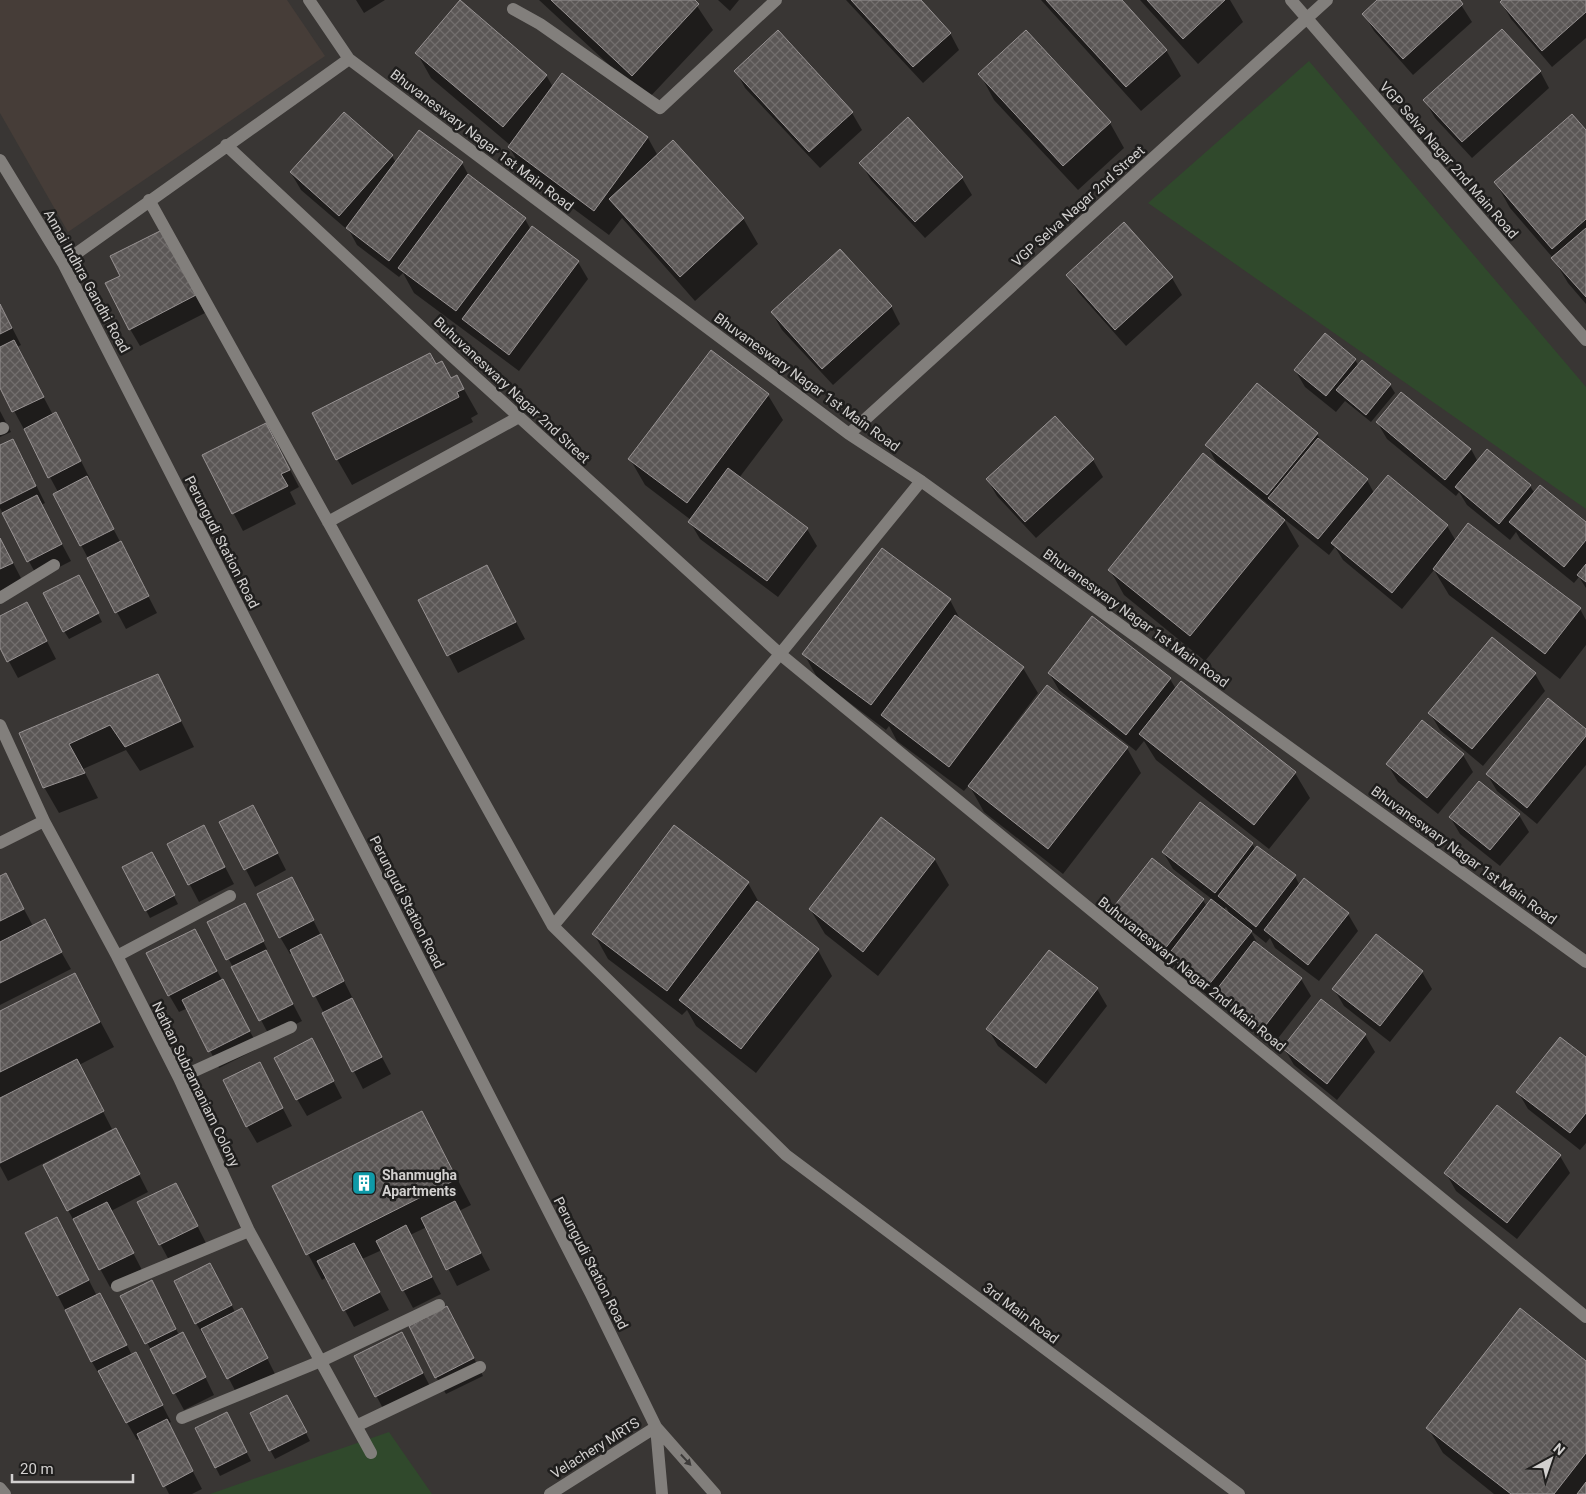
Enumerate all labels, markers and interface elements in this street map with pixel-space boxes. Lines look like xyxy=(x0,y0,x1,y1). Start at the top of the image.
street label: Bhuvaneswary Nagar 1st Main Road xyxy=(387,66,577,214)
street label: VGP Selva Nagar 2nd Main Road xyxy=(1377,78,1521,242)
street label: VGP Selva Nagar 2nd Street xyxy=(1008,142,1148,270)
street label: Annai Indhra Gandhi Road xyxy=(41,207,133,355)
street label: Bhuvaneswary Nagar 1st Main Road xyxy=(711,309,903,455)
street label: Buhuvaneswary Nagar 2nd Street xyxy=(431,314,593,467)
street label: Perungudi Station Road xyxy=(182,473,262,611)
street label: Bhuvaneswary Nagar 1st Main Road xyxy=(1040,545,1232,691)
street label: Bhuvaneswary Nagar 1st Main Road xyxy=(1368,782,1560,928)
street label: Perungudi Station Road xyxy=(367,833,447,971)
street label: Buhuvaneswary Nagar 2nd Main Road xyxy=(1095,893,1289,1055)
street label: Nathan Subramaniam Colony xyxy=(149,999,243,1170)
place label: Shanmugha Apartments xyxy=(382,1167,458,1199)
building icon: Shanmugha Apartments xyxy=(351,1170,377,1196)
street label: Perungudi Station Road xyxy=(551,1194,631,1332)
street label: 3rd Main Road xyxy=(980,1279,1062,1347)
street label: Velachery MRTS xyxy=(548,1414,642,1482)
north arrow xyxy=(1526,1434,1576,1484)
text: N xyxy=(1550,1440,1568,1458)
scale bar xyxy=(12,1452,134,1484)
one-way arrow xyxy=(680,1453,692,1465)
text: 20 m xyxy=(20,1460,54,1478)

